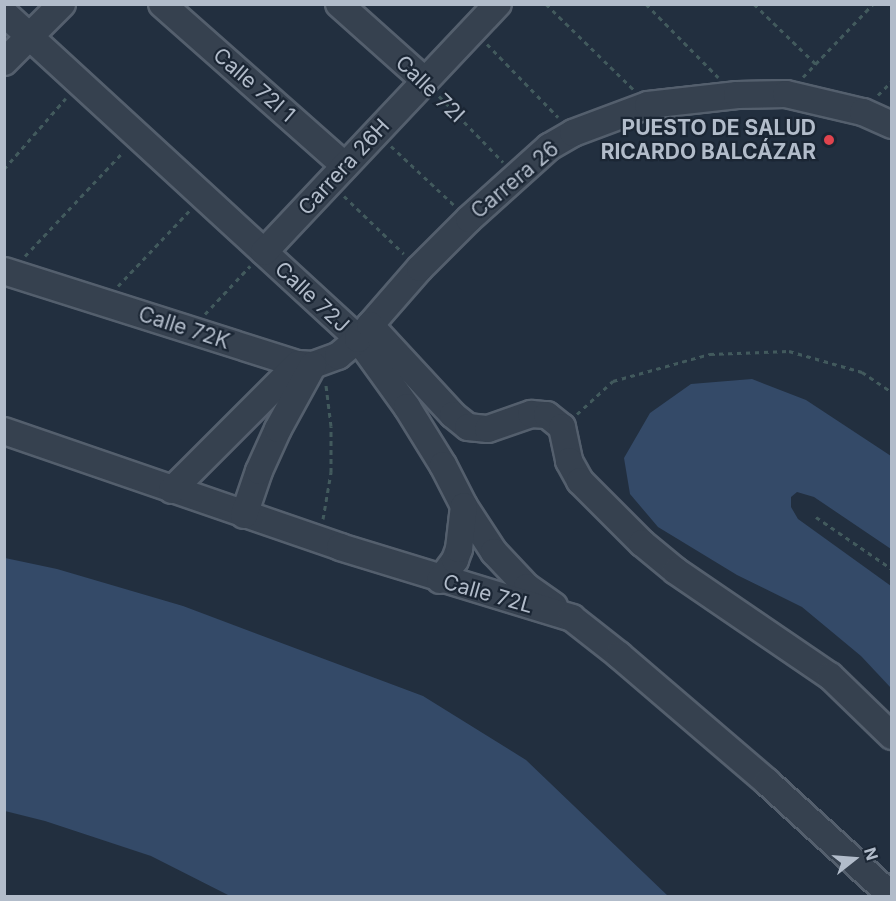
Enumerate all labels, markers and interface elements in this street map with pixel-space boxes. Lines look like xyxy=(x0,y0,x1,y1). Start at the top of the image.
street label: Calle 72I 1 xyxy=(208,43,300,127)
street label: Calle 72I xyxy=(390,50,470,128)
street label: Carrera 26H xyxy=(293,114,395,220)
place label: PUESTO DE SALUD RICARDO BALCÁZAR xyxy=(601,115,816,165)
marker: PUESTO DE SALUD RICARDO BALCÁZAR xyxy=(820,131,838,149)
street label: Carrera 26 xyxy=(466,136,564,224)
street label: Calle 72J xyxy=(270,256,354,338)
street label: Calle 72K xyxy=(135,301,233,355)
street label: Calle 72L xyxy=(440,569,536,619)
north arrow xyxy=(824,829,884,889)
text: N xyxy=(860,845,883,862)

